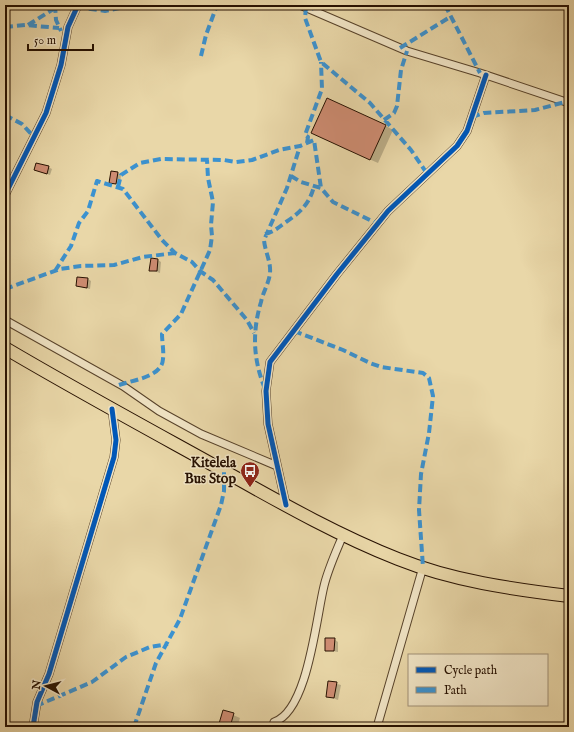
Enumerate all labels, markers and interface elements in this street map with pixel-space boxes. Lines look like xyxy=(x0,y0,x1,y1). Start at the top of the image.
scale bar xyxy=(28,26,93,52)
text: 50 m xyxy=(34,33,56,48)
place label: Kitelela Bus Stop xyxy=(184,454,237,488)
bus stop icon: Kitelela Bus Stop xyxy=(239,460,261,488)
legend xyxy=(408,654,548,706)
text: Cycle path xyxy=(444,663,498,679)
north arrow xyxy=(26,666,66,706)
text: N xyxy=(29,679,45,691)
text: Path xyxy=(444,683,467,698)

